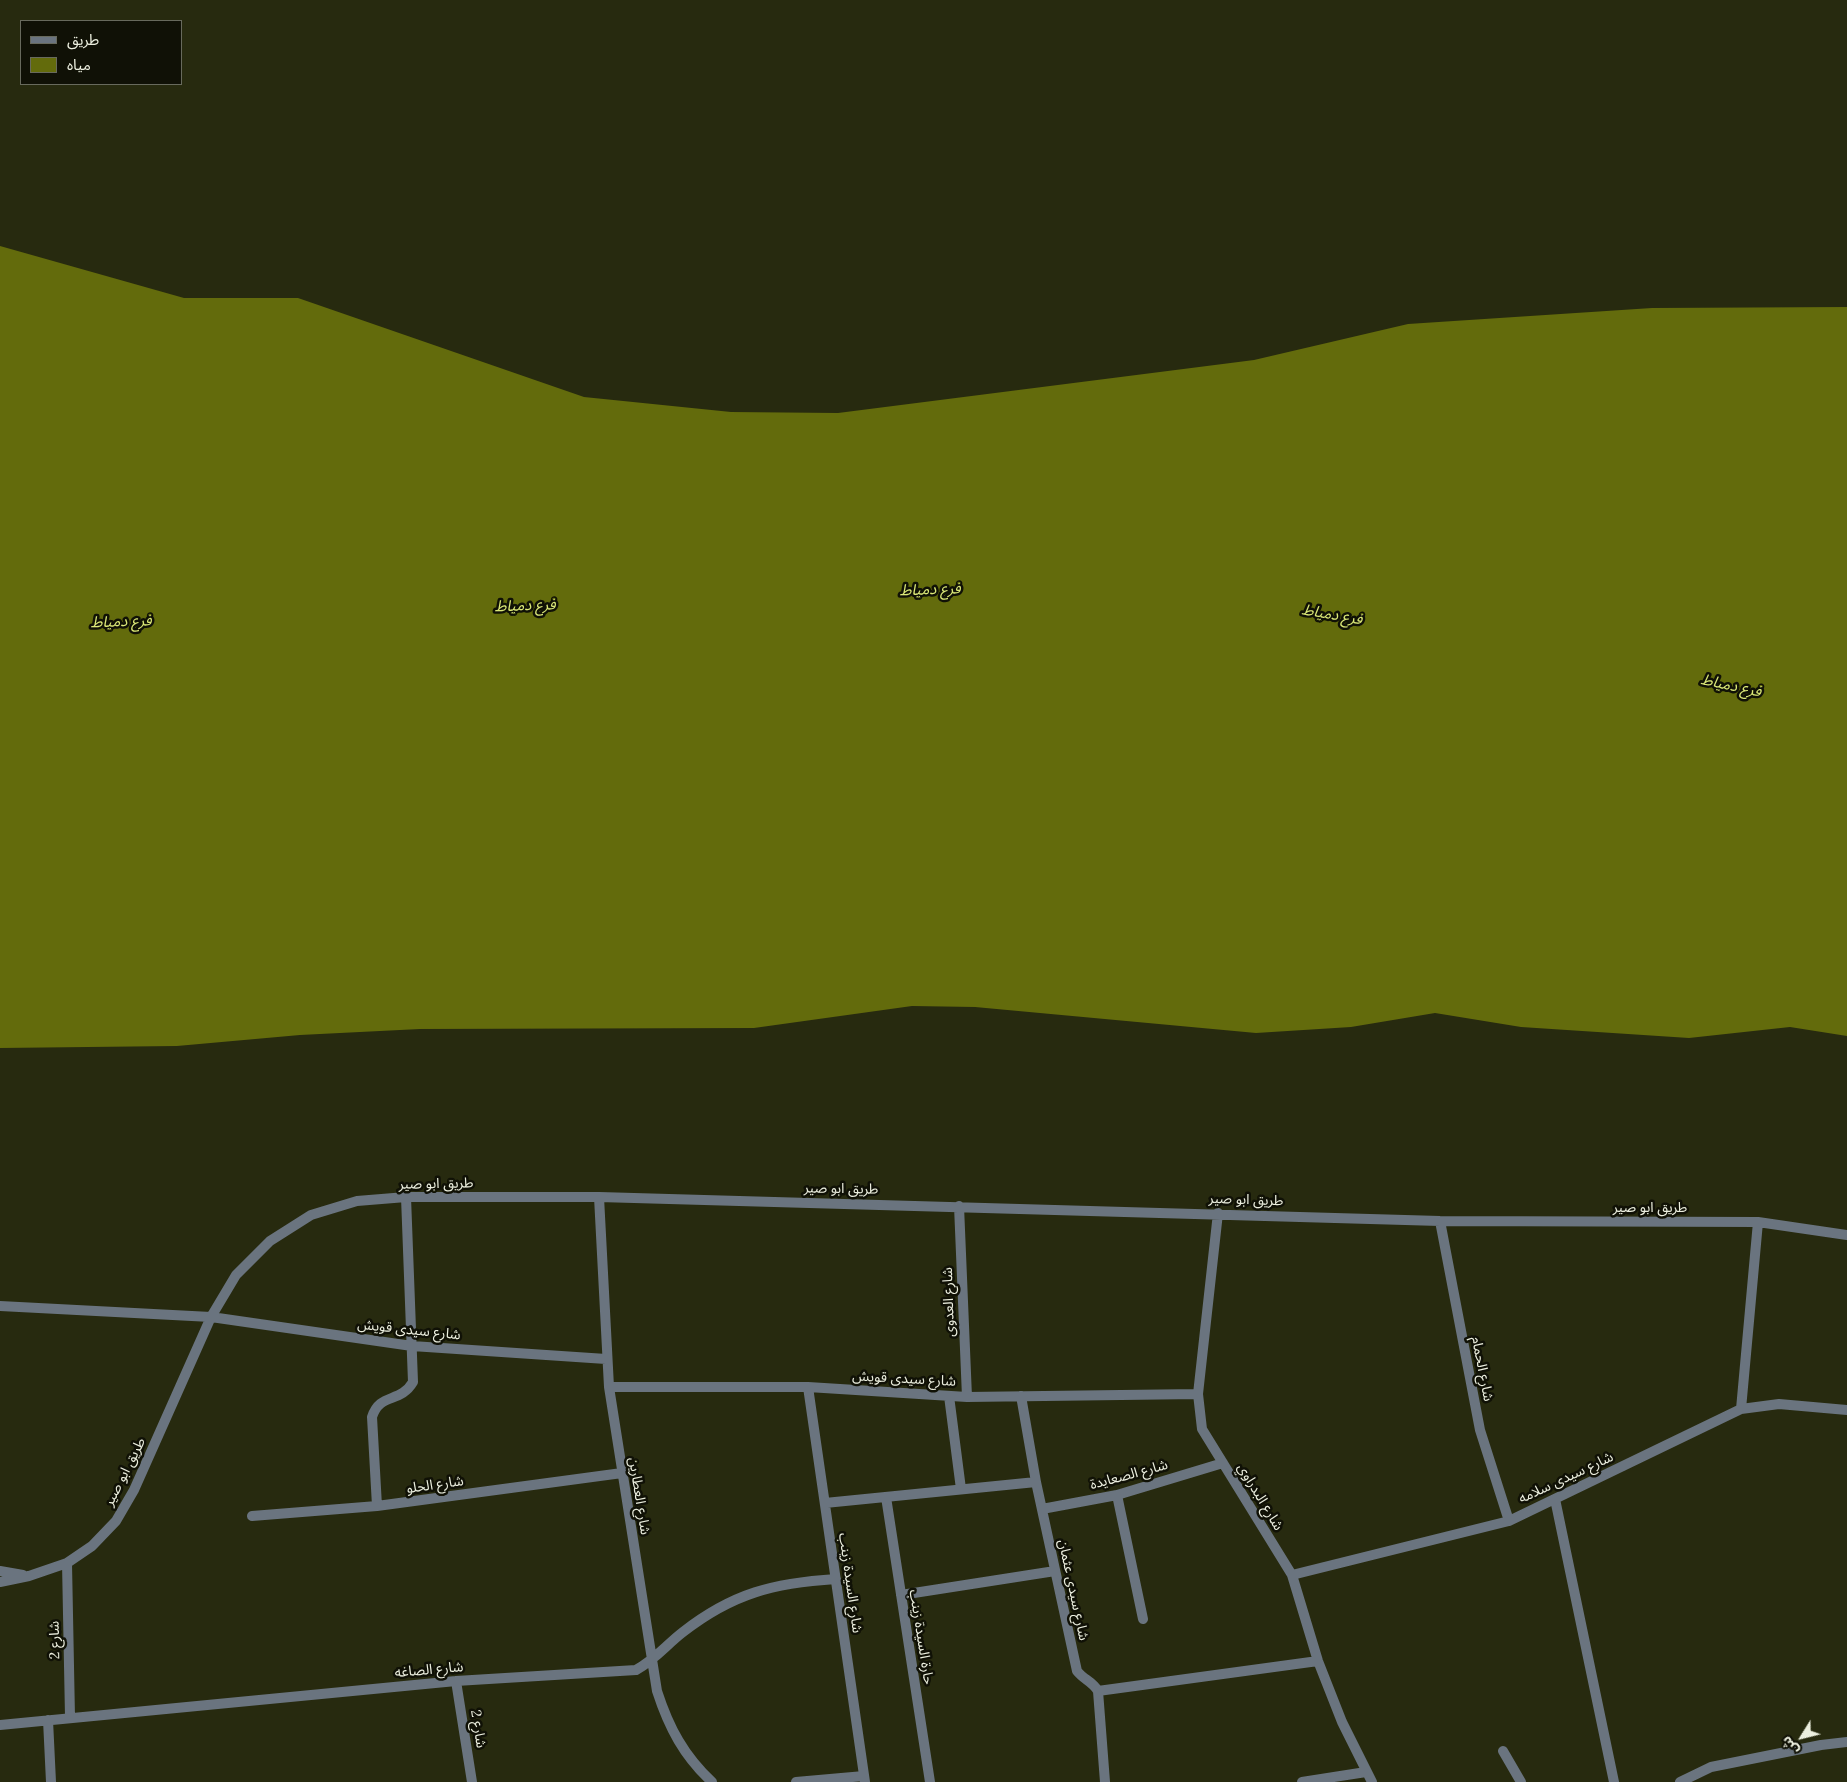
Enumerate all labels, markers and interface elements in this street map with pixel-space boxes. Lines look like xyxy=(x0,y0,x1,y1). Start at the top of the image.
legend xyxy=(20,20,182,85)
text: طريق xyxy=(67,30,99,49)
text: مياه xyxy=(67,55,91,74)
water label: فرع دمياط xyxy=(899,580,961,600)
water label: فرع دمياط xyxy=(494,596,556,616)
water label: فرع دمياط xyxy=(1300,601,1364,629)
water label: فرع دمياط xyxy=(90,612,152,632)
water label: فرع دمياط xyxy=(1699,671,1763,701)
street label: طريق ابو صير xyxy=(399,1175,473,1193)
street label: طريق ابو صير xyxy=(804,1180,878,1198)
street label: طريق ابو صير xyxy=(1208,1190,1284,1210)
street label: طريق ابو صير xyxy=(1613,1200,1687,1216)
street label: شارع العدوى xyxy=(939,1267,959,1337)
street label: شارع سيدى قويش xyxy=(357,1316,461,1344)
street label: شارع الحمام xyxy=(1467,1335,1497,1403)
street label: شارع سيدى قويش xyxy=(852,1368,956,1390)
street label: طريق ابو صير xyxy=(101,1435,149,1509)
street label: شارع سيدى سلامه xyxy=(1516,1449,1616,1507)
street label: شارع العطارين xyxy=(625,1456,653,1536)
street label: شارع الصعايدة xyxy=(1088,1457,1170,1493)
street label: شارع البدراوي xyxy=(1233,1460,1287,1534)
street label: شارع الحلو xyxy=(405,1473,465,1497)
street label: شارع السيدة زينب xyxy=(835,1532,865,1634)
street label: شارع سيدى عثمان xyxy=(1054,1538,1092,1642)
street label: حارة السيدة زينب xyxy=(905,1588,937,1686)
street label: شارع 2 xyxy=(46,1621,64,1659)
street label: شارع الصاغه xyxy=(394,1659,464,1681)
street label: شارع 2 xyxy=(467,1709,489,1749)
north arrow xyxy=(1777,1712,1827,1762)
text: ش xyxy=(1777,1733,1803,1759)

